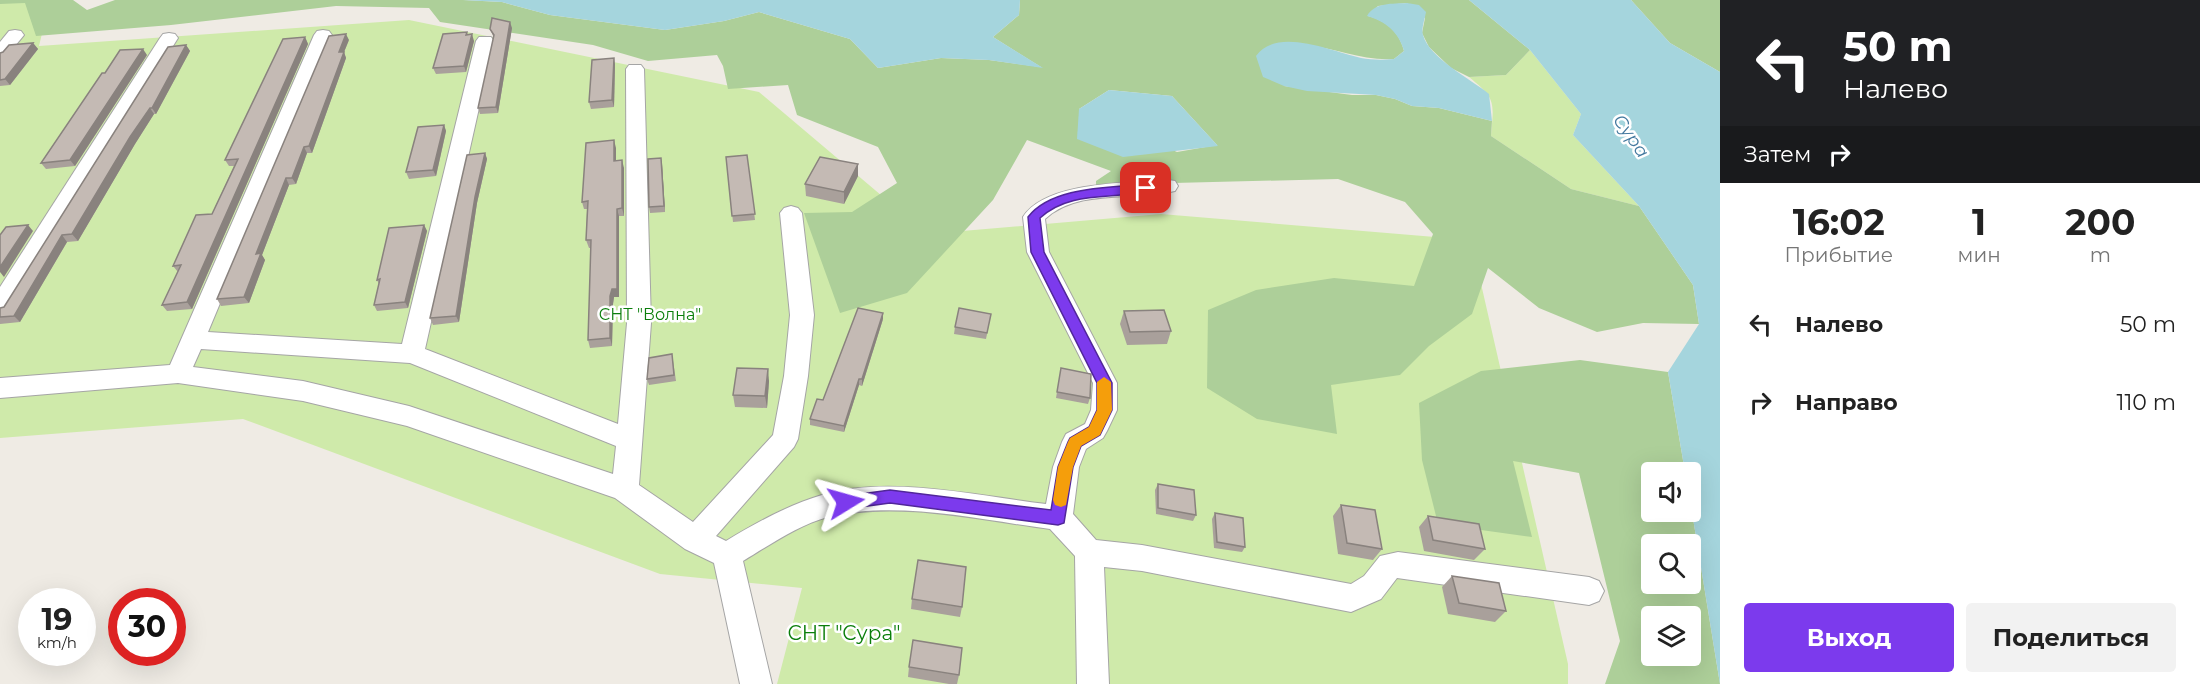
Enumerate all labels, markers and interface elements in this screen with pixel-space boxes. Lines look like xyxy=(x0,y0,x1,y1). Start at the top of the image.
text: 50 m xyxy=(1843,20,1952,72)
icon: left xyxy=(1744,24,1822,102)
text: Налево xyxy=(1843,72,1948,105)
water label: Сура xyxy=(1608,110,1654,162)
icon: right xyxy=(1823,138,1856,171)
text: Затем xyxy=(1744,141,1811,168)
pin xyxy=(1120,162,1171,213)
icon: arrive xyxy=(1129,171,1162,204)
text: 16:02 xyxy=(1793,200,1885,244)
text: 1 xyxy=(1972,200,1986,244)
text: 200 xyxy=(2065,200,2135,244)
text: Прибытие xyxy=(1785,243,1893,267)
text: мин xyxy=(1958,243,2001,267)
text: m xyxy=(2090,243,2111,267)
park label: СНТ "Волна" xyxy=(599,305,701,324)
icon: left xyxy=(1744,308,1777,341)
text: Налево xyxy=(1795,311,1883,338)
text: 50 m xyxy=(2120,311,2176,338)
icon: right xyxy=(1744,386,1777,419)
text: Направо xyxy=(1795,389,1898,416)
text: 110 m xyxy=(2116,389,2176,416)
map controls xyxy=(1641,462,1701,666)
button: sound xyxy=(1641,462,1701,522)
position arrow xyxy=(814,470,878,534)
button: search xyxy=(1641,534,1701,594)
speed limit sign: 30 xyxy=(108,588,186,666)
text: 19 xyxy=(42,601,72,638)
button: Выход xyxy=(1744,603,1954,672)
button: Поделиться xyxy=(1966,603,2176,672)
button: layers xyxy=(1641,606,1701,666)
park label: СНТ "Сура" xyxy=(787,621,901,645)
text: km/h xyxy=(37,633,77,652)

